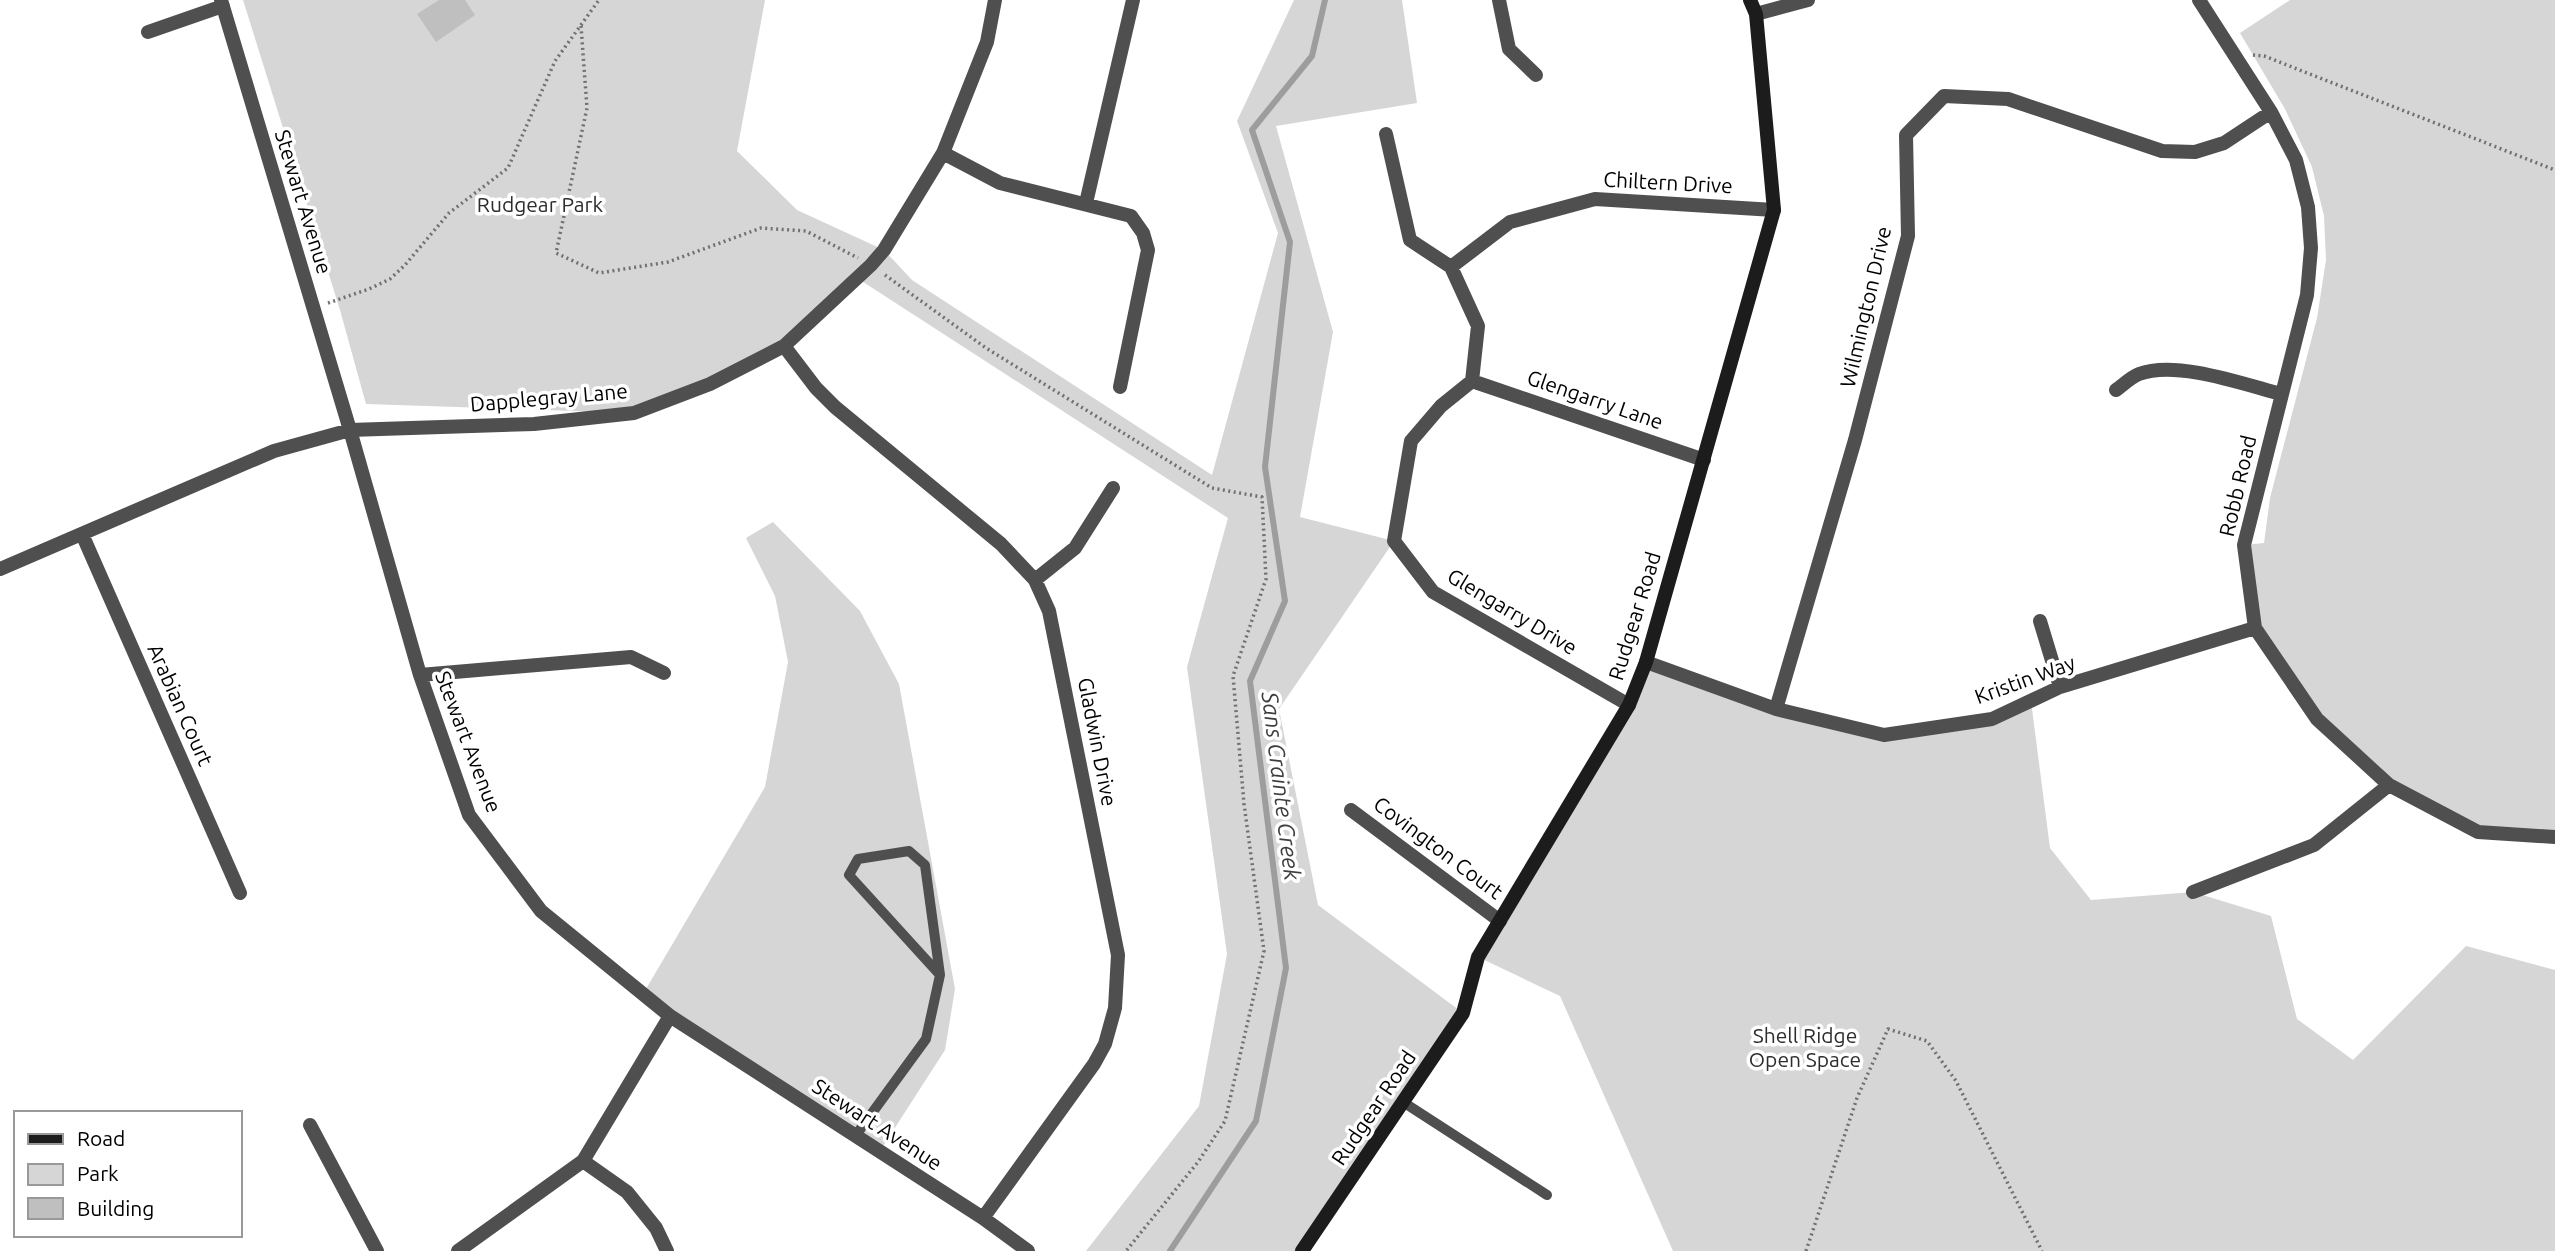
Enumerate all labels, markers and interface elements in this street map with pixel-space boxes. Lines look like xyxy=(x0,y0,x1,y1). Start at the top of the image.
street label: Stewart Avenue xyxy=(271,127,337,277)
street label: Chiltern Drive xyxy=(1603,167,1733,197)
park label: Rudgear Park xyxy=(477,192,604,216)
street label: Wilmington Drive xyxy=(1835,224,1895,390)
street label: Glengarry Lane xyxy=(1524,365,1666,434)
street label: Dapplegray Lane xyxy=(469,378,629,416)
street label: Robb Road xyxy=(2214,433,2260,539)
street label: Rudgear Road xyxy=(1603,549,1665,683)
street label: Glengarry Drive xyxy=(1443,563,1582,659)
street label: Arabian Court xyxy=(143,640,218,769)
street label: Kristin Way xyxy=(1971,650,2078,708)
street label: Stewart Avenue xyxy=(431,667,507,816)
street label: Gladwin Drive xyxy=(1074,676,1122,808)
water label: Sans Crainte Creek xyxy=(1257,689,1305,882)
street label: Covington Court xyxy=(1369,791,1508,903)
park label: Shell Ridge Open Space xyxy=(1749,1023,1861,1071)
street label: Rudgear Road xyxy=(1326,1046,1420,1169)
street label: Stewart Avenue xyxy=(808,1073,947,1175)
legend xyxy=(14,1111,242,1237)
text: Road xyxy=(77,1126,125,1150)
text: Park xyxy=(77,1161,119,1185)
text: Building xyxy=(77,1196,154,1220)

